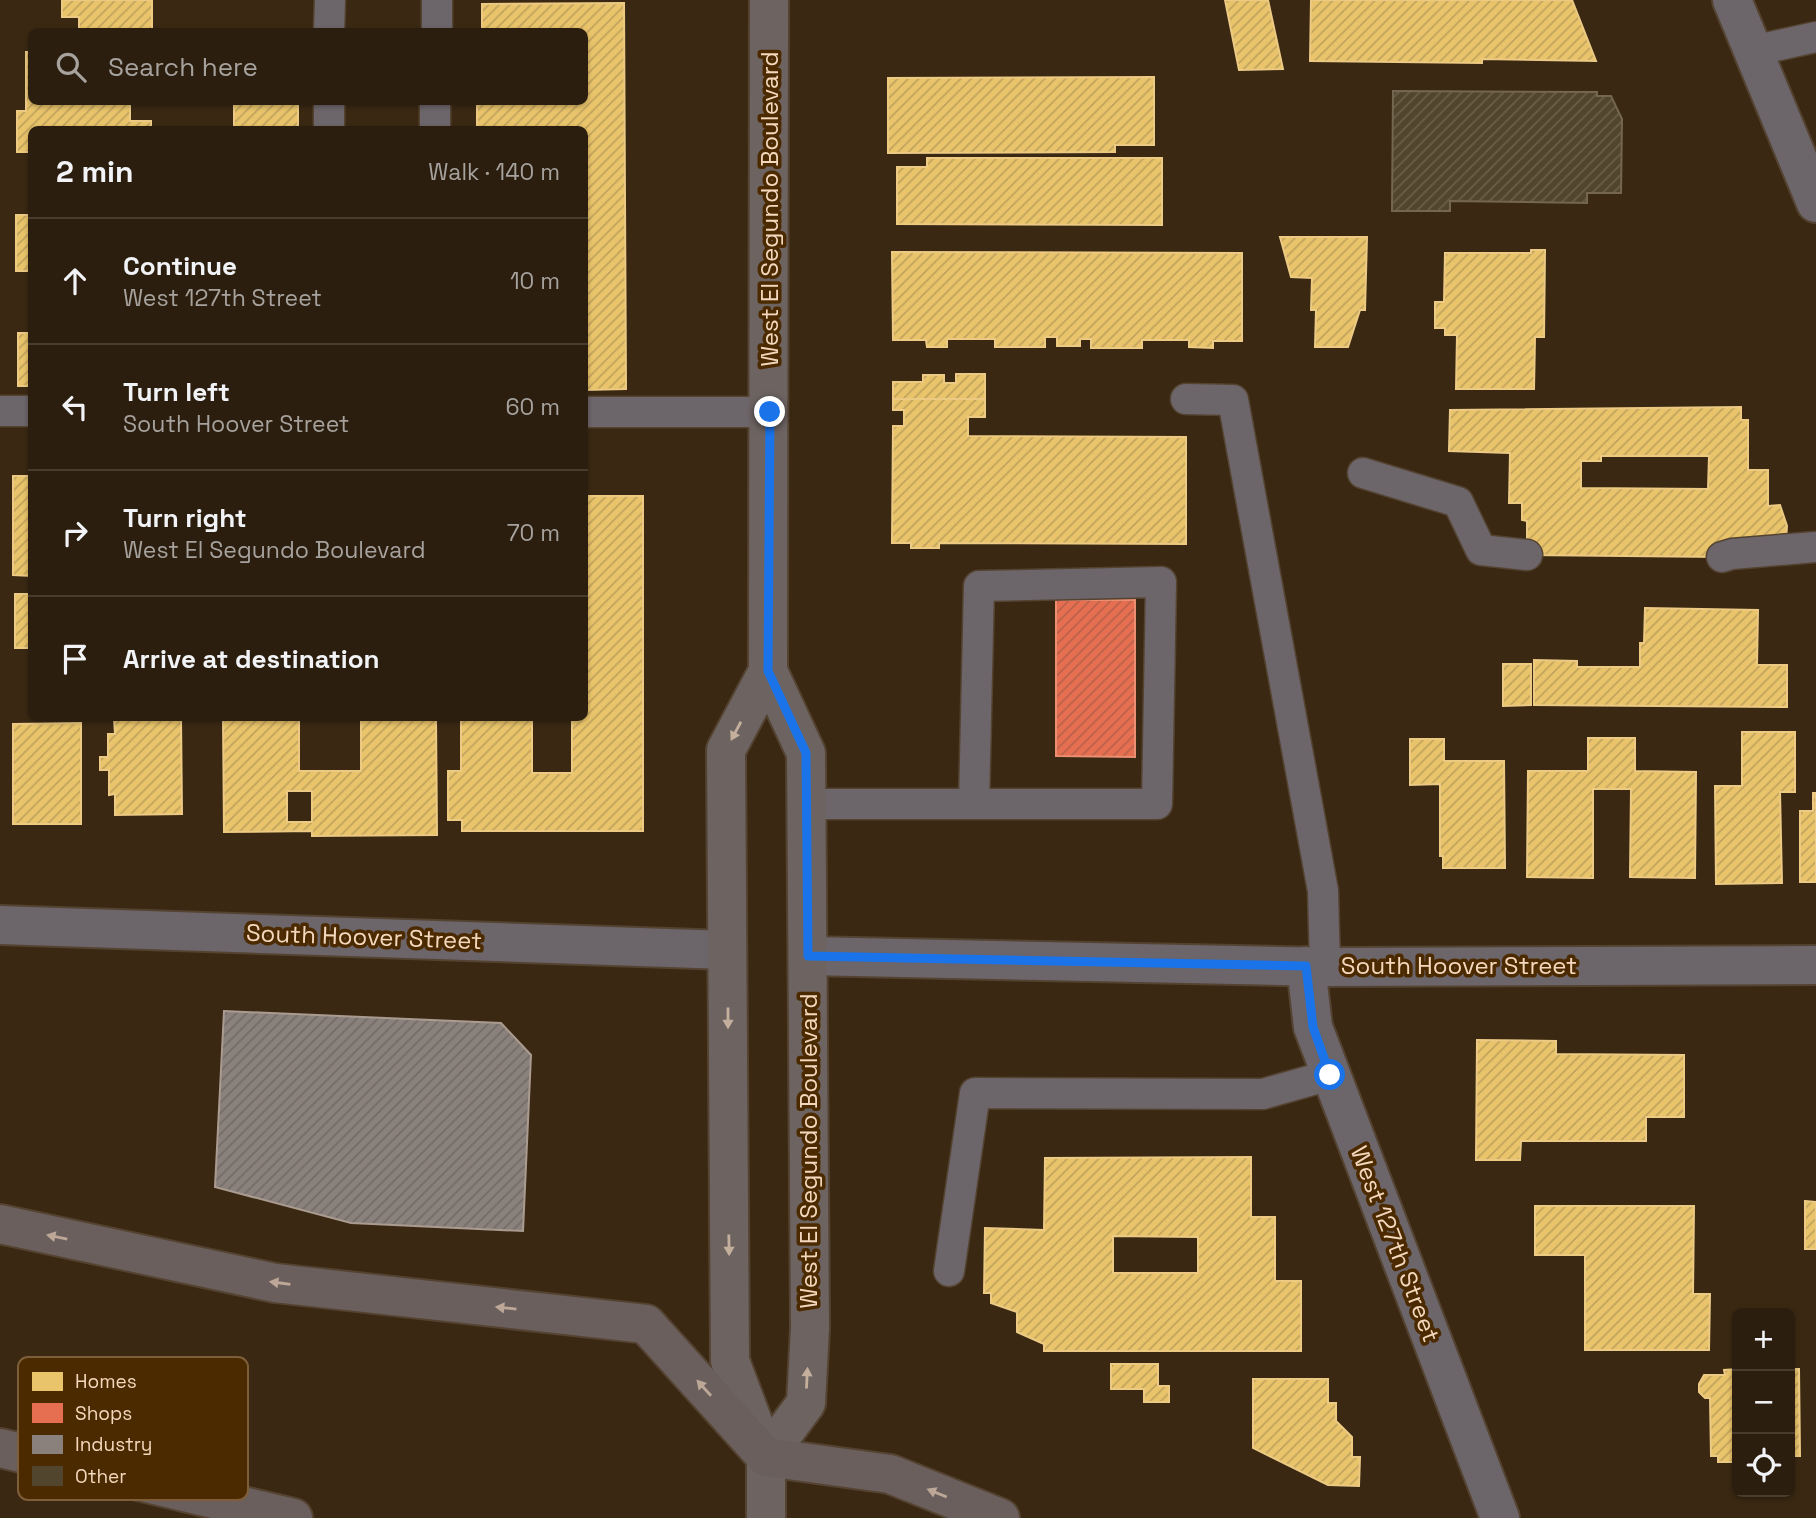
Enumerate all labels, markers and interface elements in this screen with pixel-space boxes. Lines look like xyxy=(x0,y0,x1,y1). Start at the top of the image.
search box xyxy=(28,28,588,105)
icon: search xyxy=(52,48,90,86)
text: Search here xyxy=(108,50,258,84)
street label: West El Segundo Boulevard xyxy=(754,51,785,367)
text: 2 min xyxy=(56,152,134,191)
text: Walk · 140 m xyxy=(428,157,560,187)
text: Continue xyxy=(123,249,237,283)
icon: ahead xyxy=(56,262,94,300)
text: 10 m xyxy=(510,266,560,296)
text: West 127th Street xyxy=(123,283,322,313)
text: Turn left xyxy=(123,375,230,409)
icon: left xyxy=(56,388,94,426)
text: 60 m xyxy=(505,392,560,422)
route end xyxy=(754,396,785,427)
text: South Hoover Street xyxy=(123,409,349,439)
text: Turn right xyxy=(123,501,247,535)
icon: right xyxy=(56,514,94,552)
text: 70 m xyxy=(507,518,560,548)
text: West El Segundo Boulevard xyxy=(123,535,425,565)
icon: arrive xyxy=(56,640,94,678)
text: Arrive at destination xyxy=(123,642,380,676)
one-way arrow xyxy=(731,721,742,741)
street label: South Hoover Street xyxy=(245,917,483,956)
street label: South Hoover Street xyxy=(1341,950,1577,981)
street label: West El Segundo Boulevard xyxy=(793,993,824,1309)
one-way arrow xyxy=(722,1007,734,1029)
route start xyxy=(1314,1059,1345,1090)
street label: West 127th Street xyxy=(1344,1141,1447,1346)
one-way arrow xyxy=(46,1231,68,1242)
one-way arrow xyxy=(723,1235,735,1257)
one-way arrow xyxy=(269,1277,291,1288)
one-way arrow xyxy=(495,1303,517,1314)
map controls xyxy=(1732,1308,1795,1497)
button: + xyxy=(1732,1308,1795,1371)
legend xyxy=(18,1357,248,1500)
one-way arrow xyxy=(802,1367,813,1389)
text: Homes xyxy=(75,1369,137,1394)
button: − xyxy=(1732,1371,1795,1434)
one-way arrow xyxy=(696,1379,712,1397)
text: Shops xyxy=(75,1401,132,1426)
text: Industry xyxy=(75,1432,152,1457)
button: locate xyxy=(1732,1434,1795,1497)
text: Other xyxy=(75,1464,127,1489)
one-way arrow xyxy=(926,1487,947,1498)

